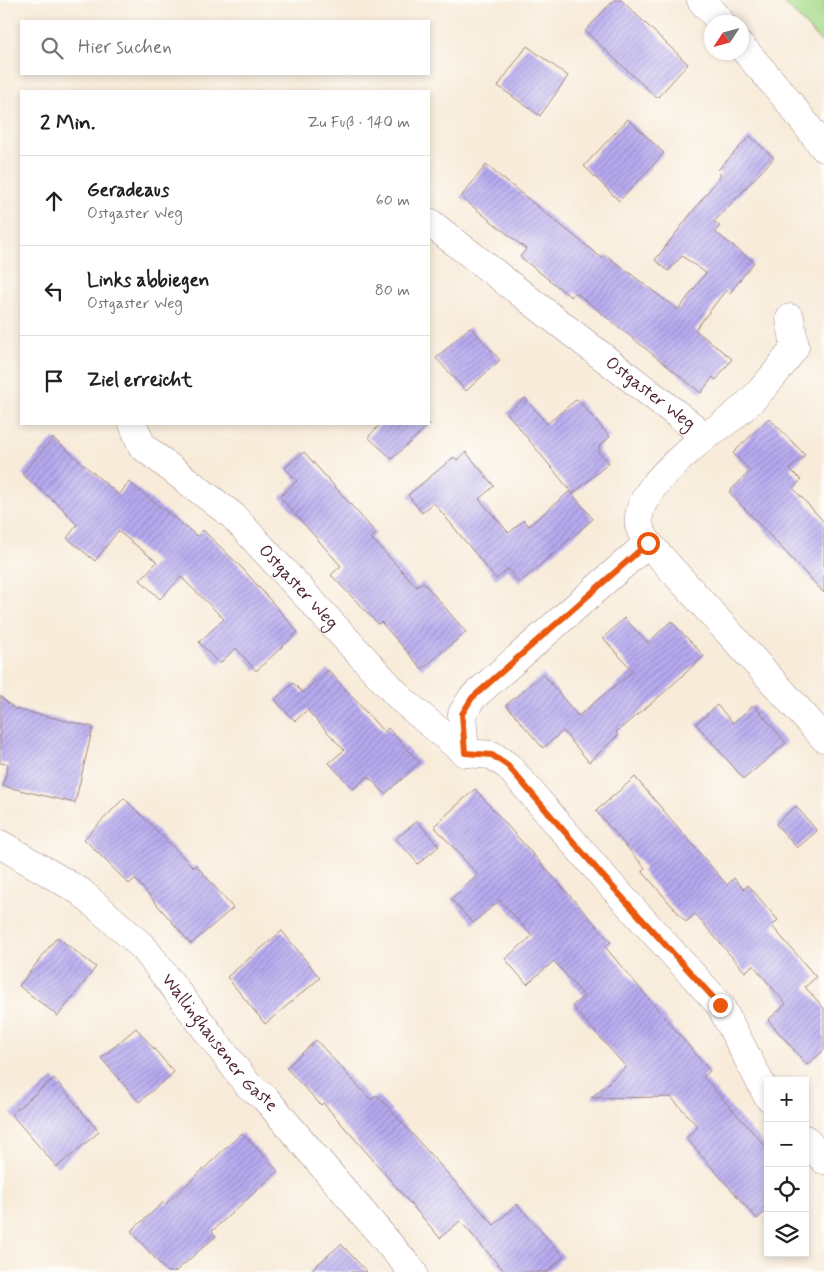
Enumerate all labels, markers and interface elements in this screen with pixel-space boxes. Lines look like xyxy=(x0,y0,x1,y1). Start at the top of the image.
north arrow xyxy=(704,15,749,60)
search box xyxy=(20,20,430,75)
icon: search xyxy=(38,34,66,62)
text: Hier suchen xyxy=(78,35,172,60)
text: 2 Min. xyxy=(40,109,95,137)
text: Zu Fuß · 140 m xyxy=(307,112,410,133)
text: Geradeaus xyxy=(87,178,169,203)
icon: ahead xyxy=(40,187,68,215)
text: 60 m xyxy=(376,190,410,211)
text: Ostgaster Weg xyxy=(87,203,183,224)
text: Links abbiegen xyxy=(87,268,209,293)
icon: left xyxy=(40,277,68,305)
text: 80 m xyxy=(375,280,410,301)
text: Ostgaster Weg xyxy=(87,293,183,314)
street label: Ostgaster Weg xyxy=(600,351,700,437)
icon: arrive xyxy=(40,367,68,395)
text: Ziel erreicht xyxy=(87,368,192,393)
route start xyxy=(637,532,660,555)
street label: Ostgaster Weg xyxy=(253,539,344,636)
street label: Wallinghausener Gaste xyxy=(156,969,284,1117)
route end xyxy=(709,994,732,1017)
map controls xyxy=(764,1077,809,1257)
button: + xyxy=(764,1077,809,1122)
button: − xyxy=(764,1122,809,1167)
button: locate xyxy=(764,1167,809,1212)
button: layers xyxy=(764,1212,809,1257)

